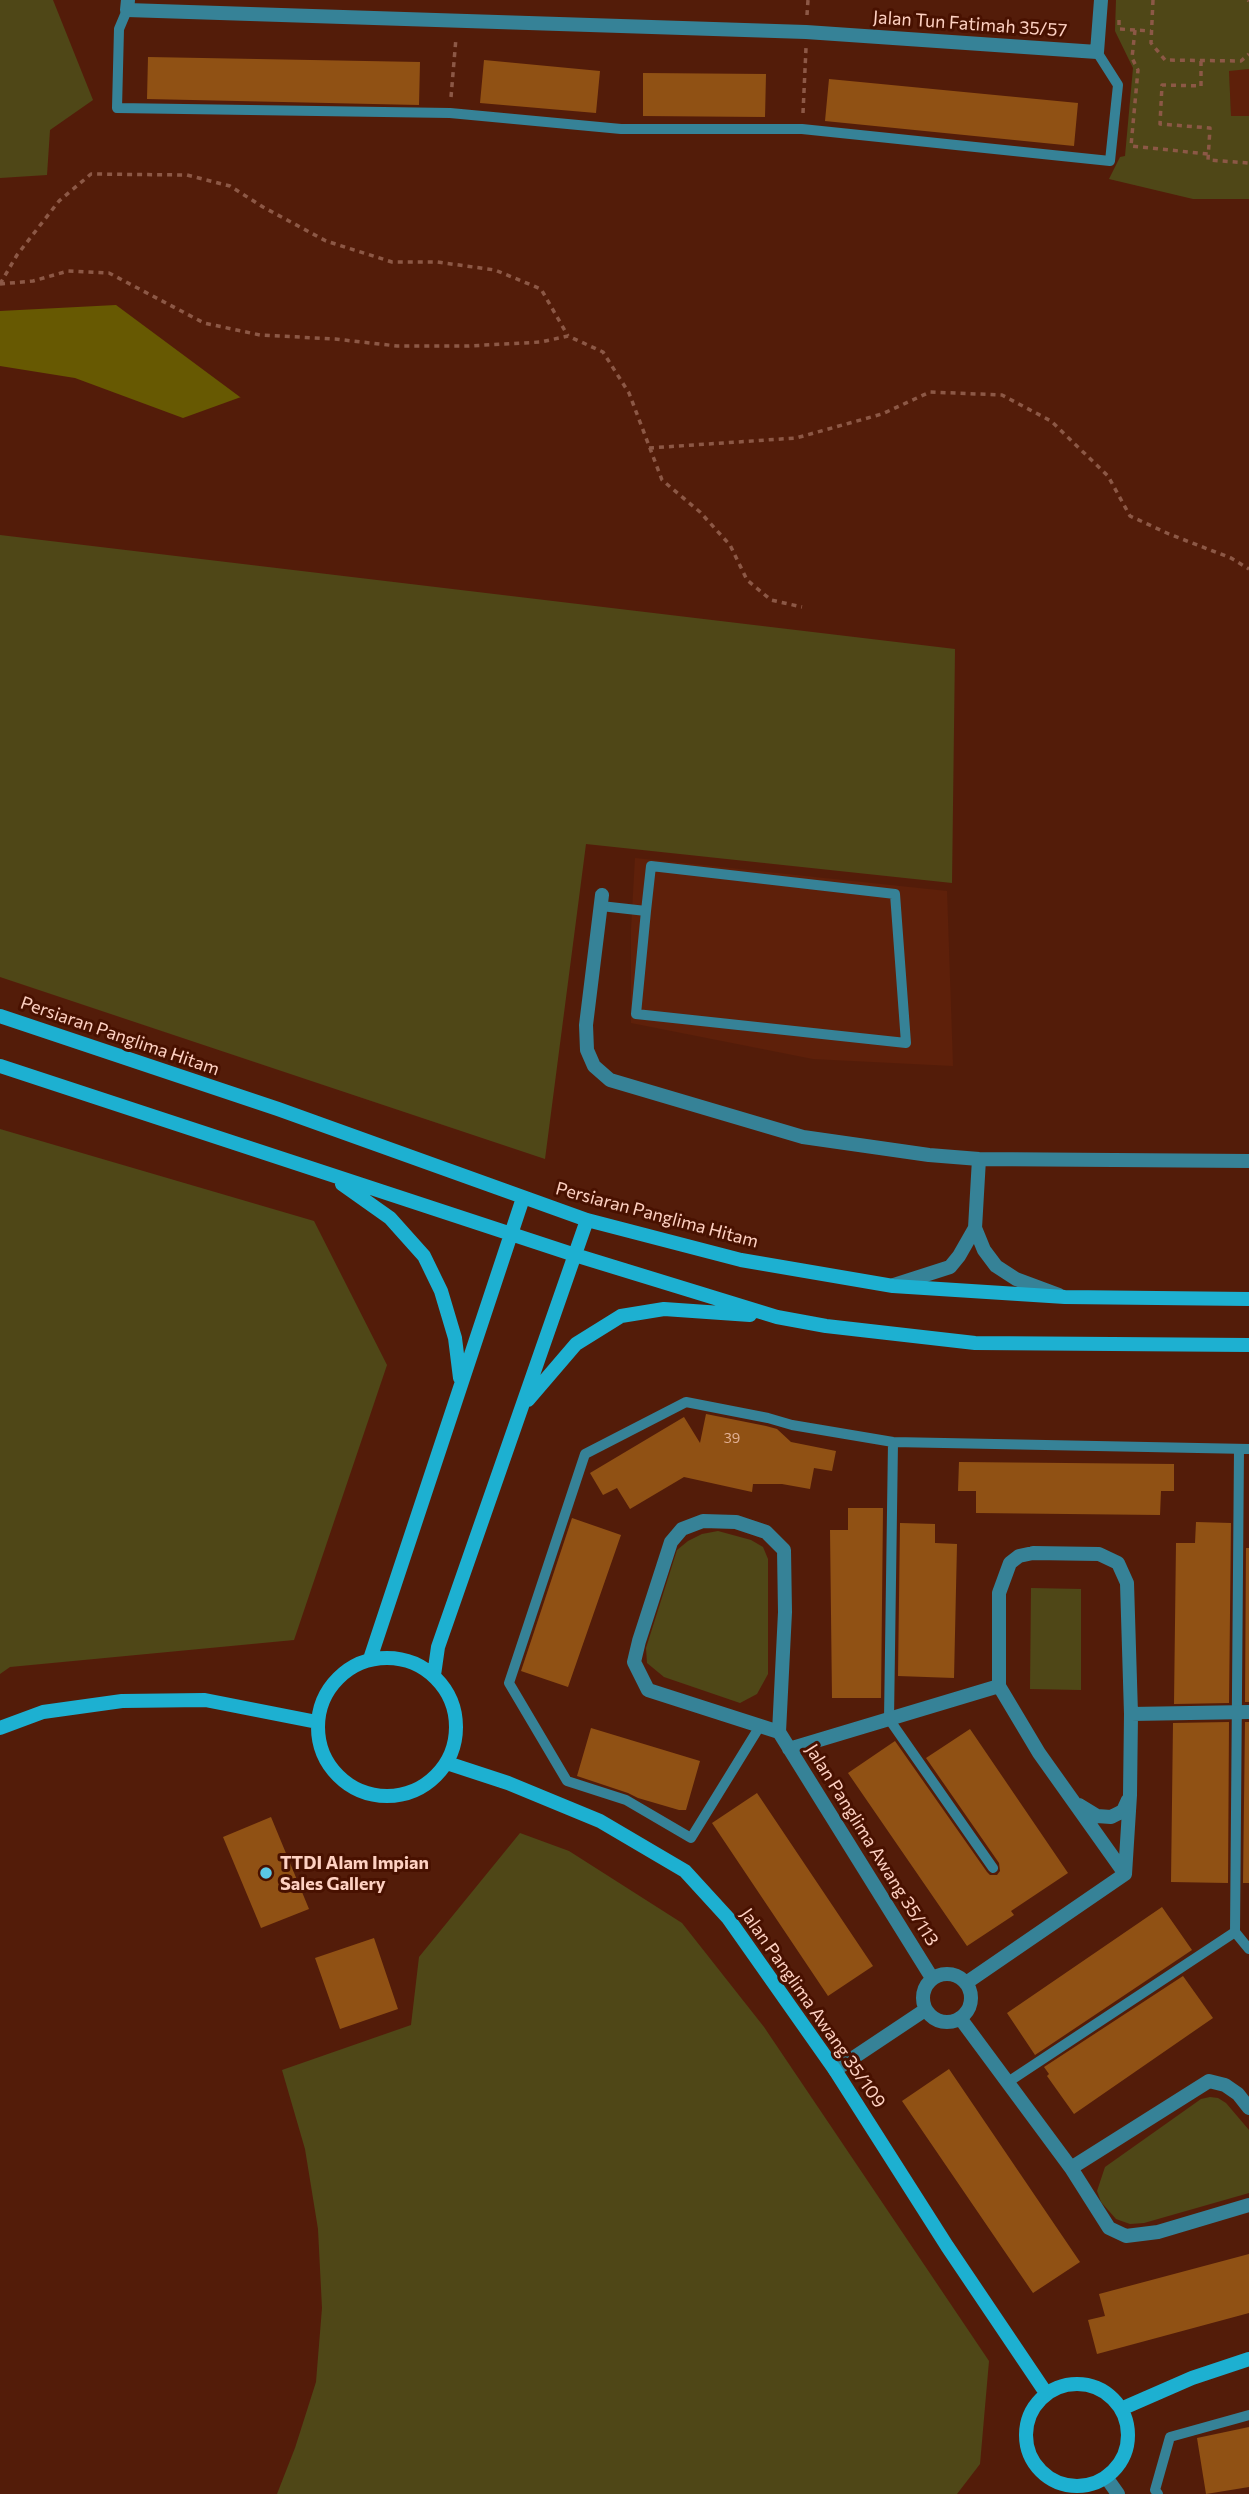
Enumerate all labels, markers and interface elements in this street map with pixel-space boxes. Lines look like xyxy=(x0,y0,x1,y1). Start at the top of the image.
street label: Jalan Tun Fatimah 35/57 xyxy=(872,6,1068,42)
street label: Persiaran Panglima Hitam xyxy=(18,992,222,1080)
street label: Persiaran Panglima Hitam xyxy=(553,1178,761,1252)
house number: 39 xyxy=(724,1430,740,1446)
street label: Jalan Panglima Awang 35/113 xyxy=(801,1740,943,1950)
place label: TTDI Alam Impian Sales Gallery xyxy=(280,1852,429,1895)
marker: TTDI Alam Impian Sales Gallery xyxy=(258,1865,274,1881)
street label: Jalan Panglima Awang 35/109 xyxy=(736,1904,890,2112)

